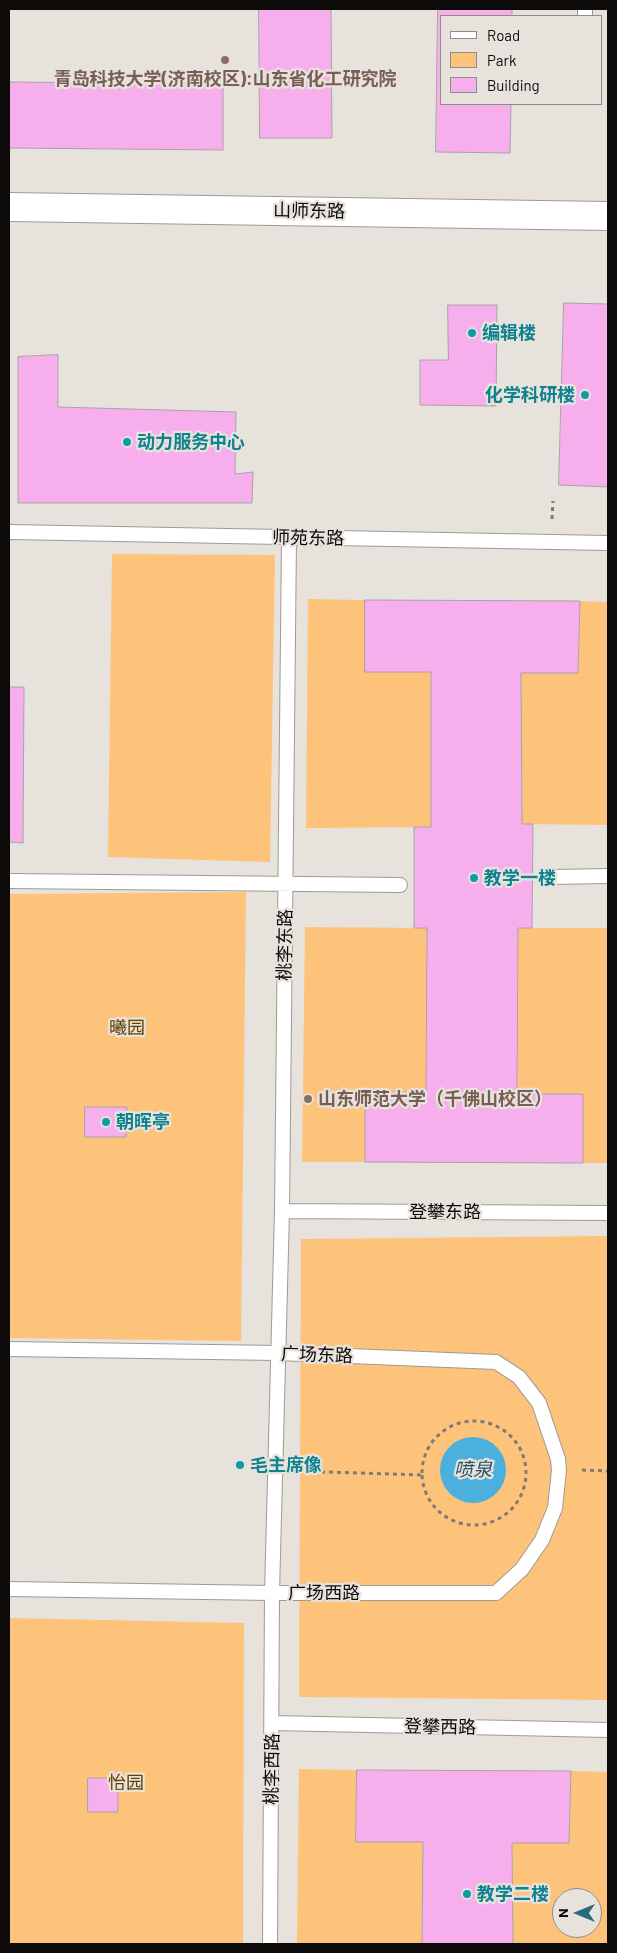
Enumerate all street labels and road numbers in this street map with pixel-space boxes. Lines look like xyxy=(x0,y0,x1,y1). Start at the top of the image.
street label: 山师东路 xyxy=(273,200,345,222)
street label: 师苑东路 xyxy=(272,527,344,549)
street label: 桃李东路 xyxy=(274,909,296,981)
street label: 登攀东路 xyxy=(409,1201,481,1223)
street label: 广场东路 xyxy=(281,1343,353,1367)
street label: 广场西路 xyxy=(288,1582,360,1604)
street label: 登攀西路 xyxy=(404,1716,476,1738)
street label: 桃李西路 xyxy=(261,1733,283,1805)

